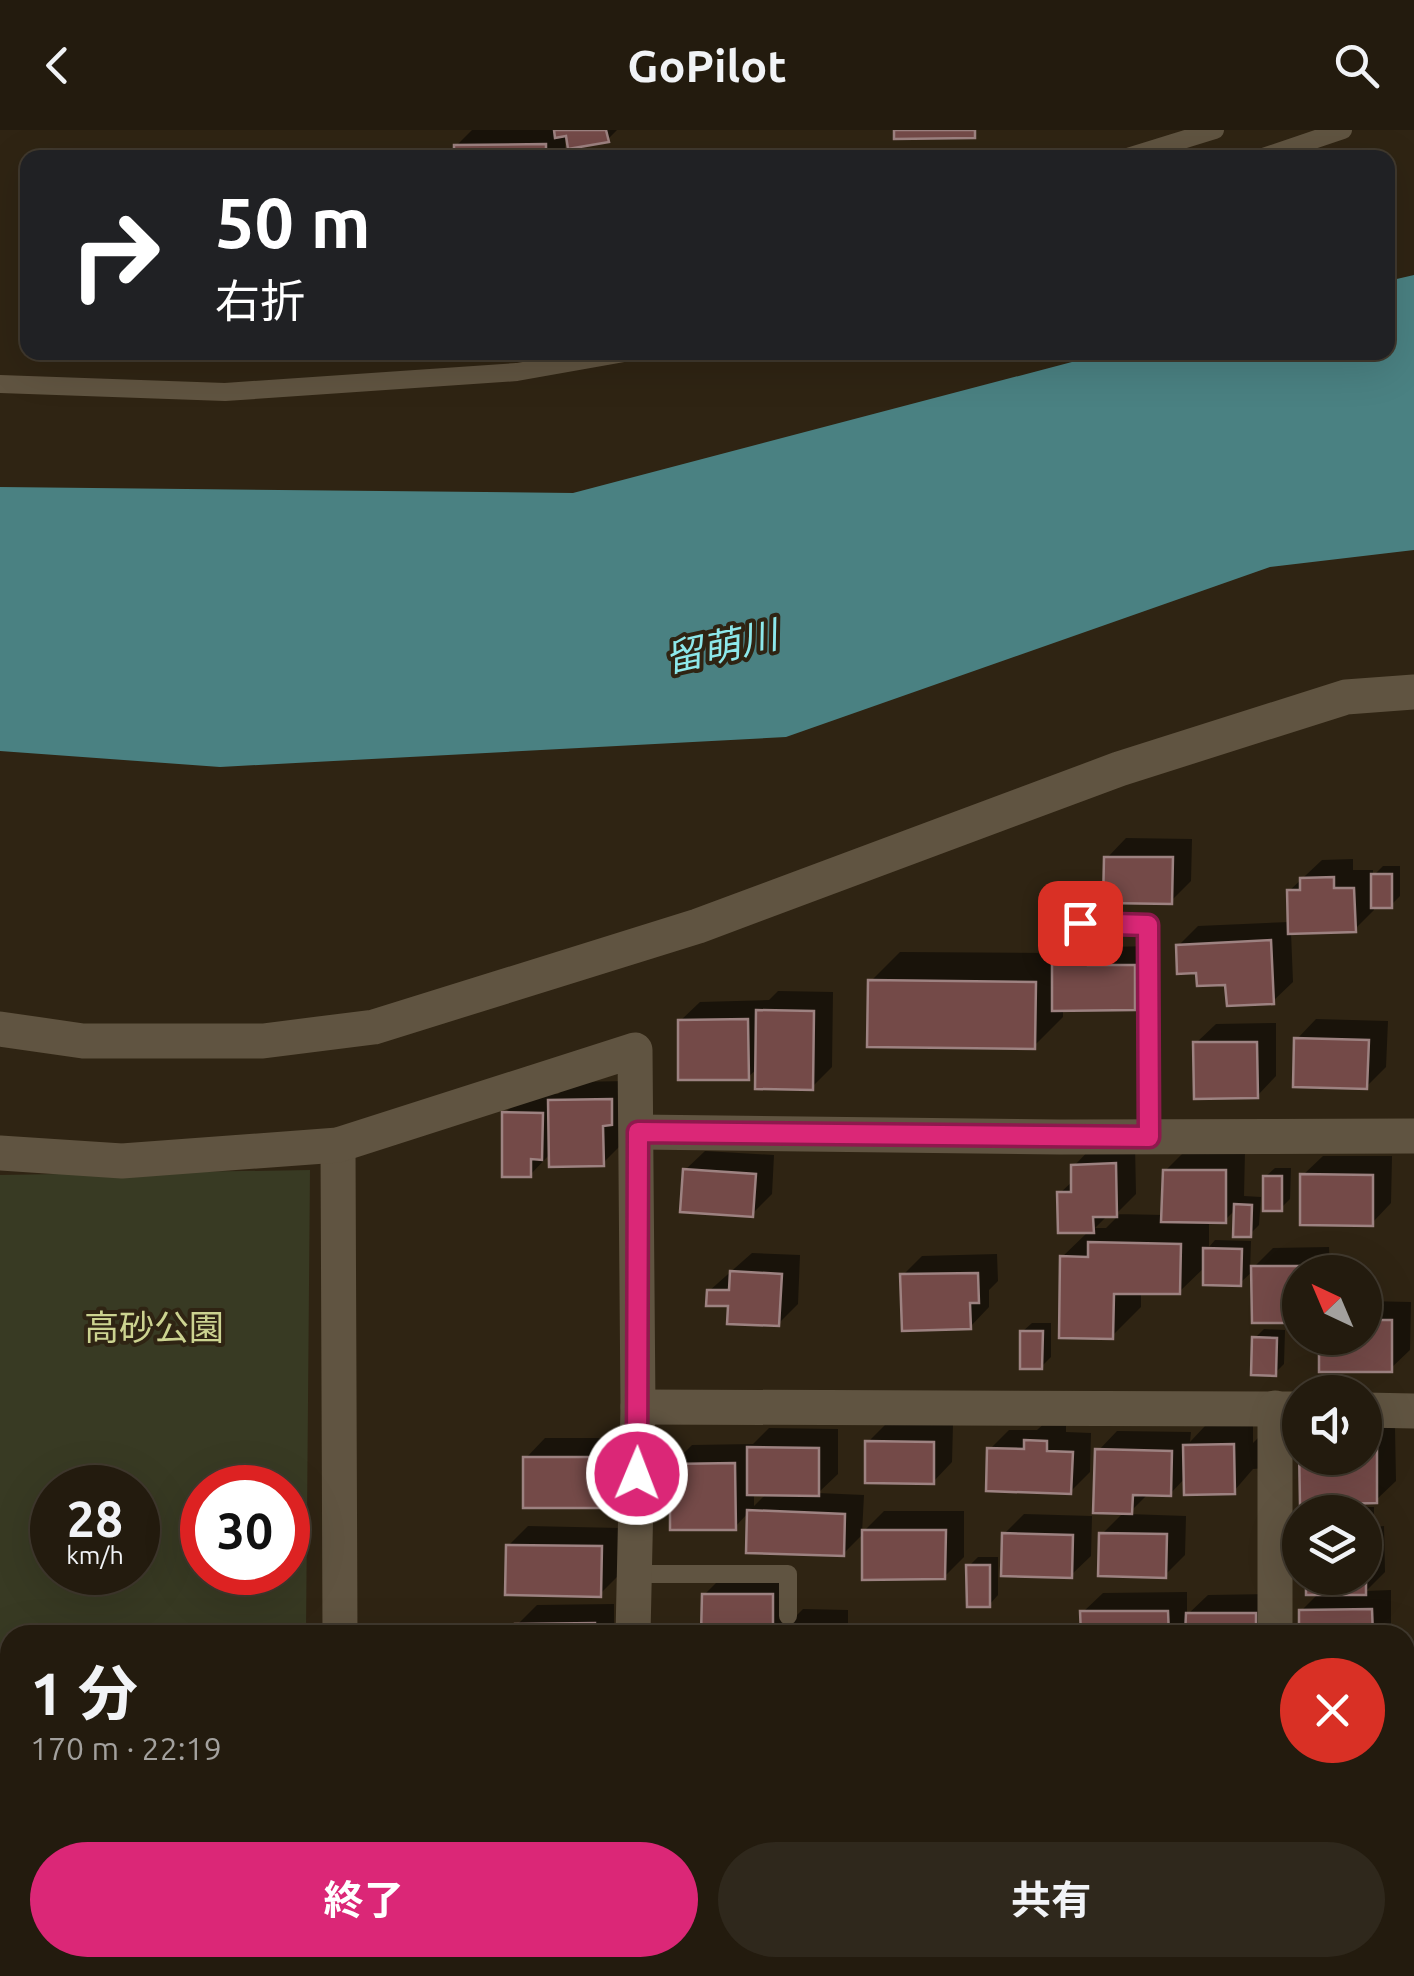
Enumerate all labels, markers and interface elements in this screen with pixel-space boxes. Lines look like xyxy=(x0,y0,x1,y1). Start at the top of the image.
icon: back xyxy=(30,38,85,93)
icon: search xyxy=(1329,38,1384,93)
text: GoPilot xyxy=(627,40,787,91)
text: 50 m xyxy=(215,183,371,261)
icon: right xyxy=(50,190,180,320)
text: 右折 xyxy=(215,275,305,326)
water label: 留萌川 xyxy=(661,612,785,679)
pin xyxy=(1038,881,1123,966)
icon: arrive xyxy=(1053,896,1108,951)
north arrow xyxy=(1282,1255,1382,1355)
map controls xyxy=(1282,1255,1382,1595)
park label: 高砂公園 xyxy=(84,1307,224,1347)
button: sound xyxy=(1282,1375,1382,1475)
position arrow xyxy=(585,1422,689,1526)
speed limit sign: 30 xyxy=(180,1465,310,1595)
text: 28 xyxy=(67,1490,123,1546)
button: layers xyxy=(1282,1495,1382,1595)
text: km/h xyxy=(66,1541,124,1569)
button: close xyxy=(1280,1658,1385,1763)
text: 1 分 xyxy=(30,1659,138,1726)
text: 170 m · 22:19 xyxy=(30,1730,222,1766)
button: 終了 xyxy=(30,1842,698,1957)
button: 共有 xyxy=(718,1842,1385,1957)

